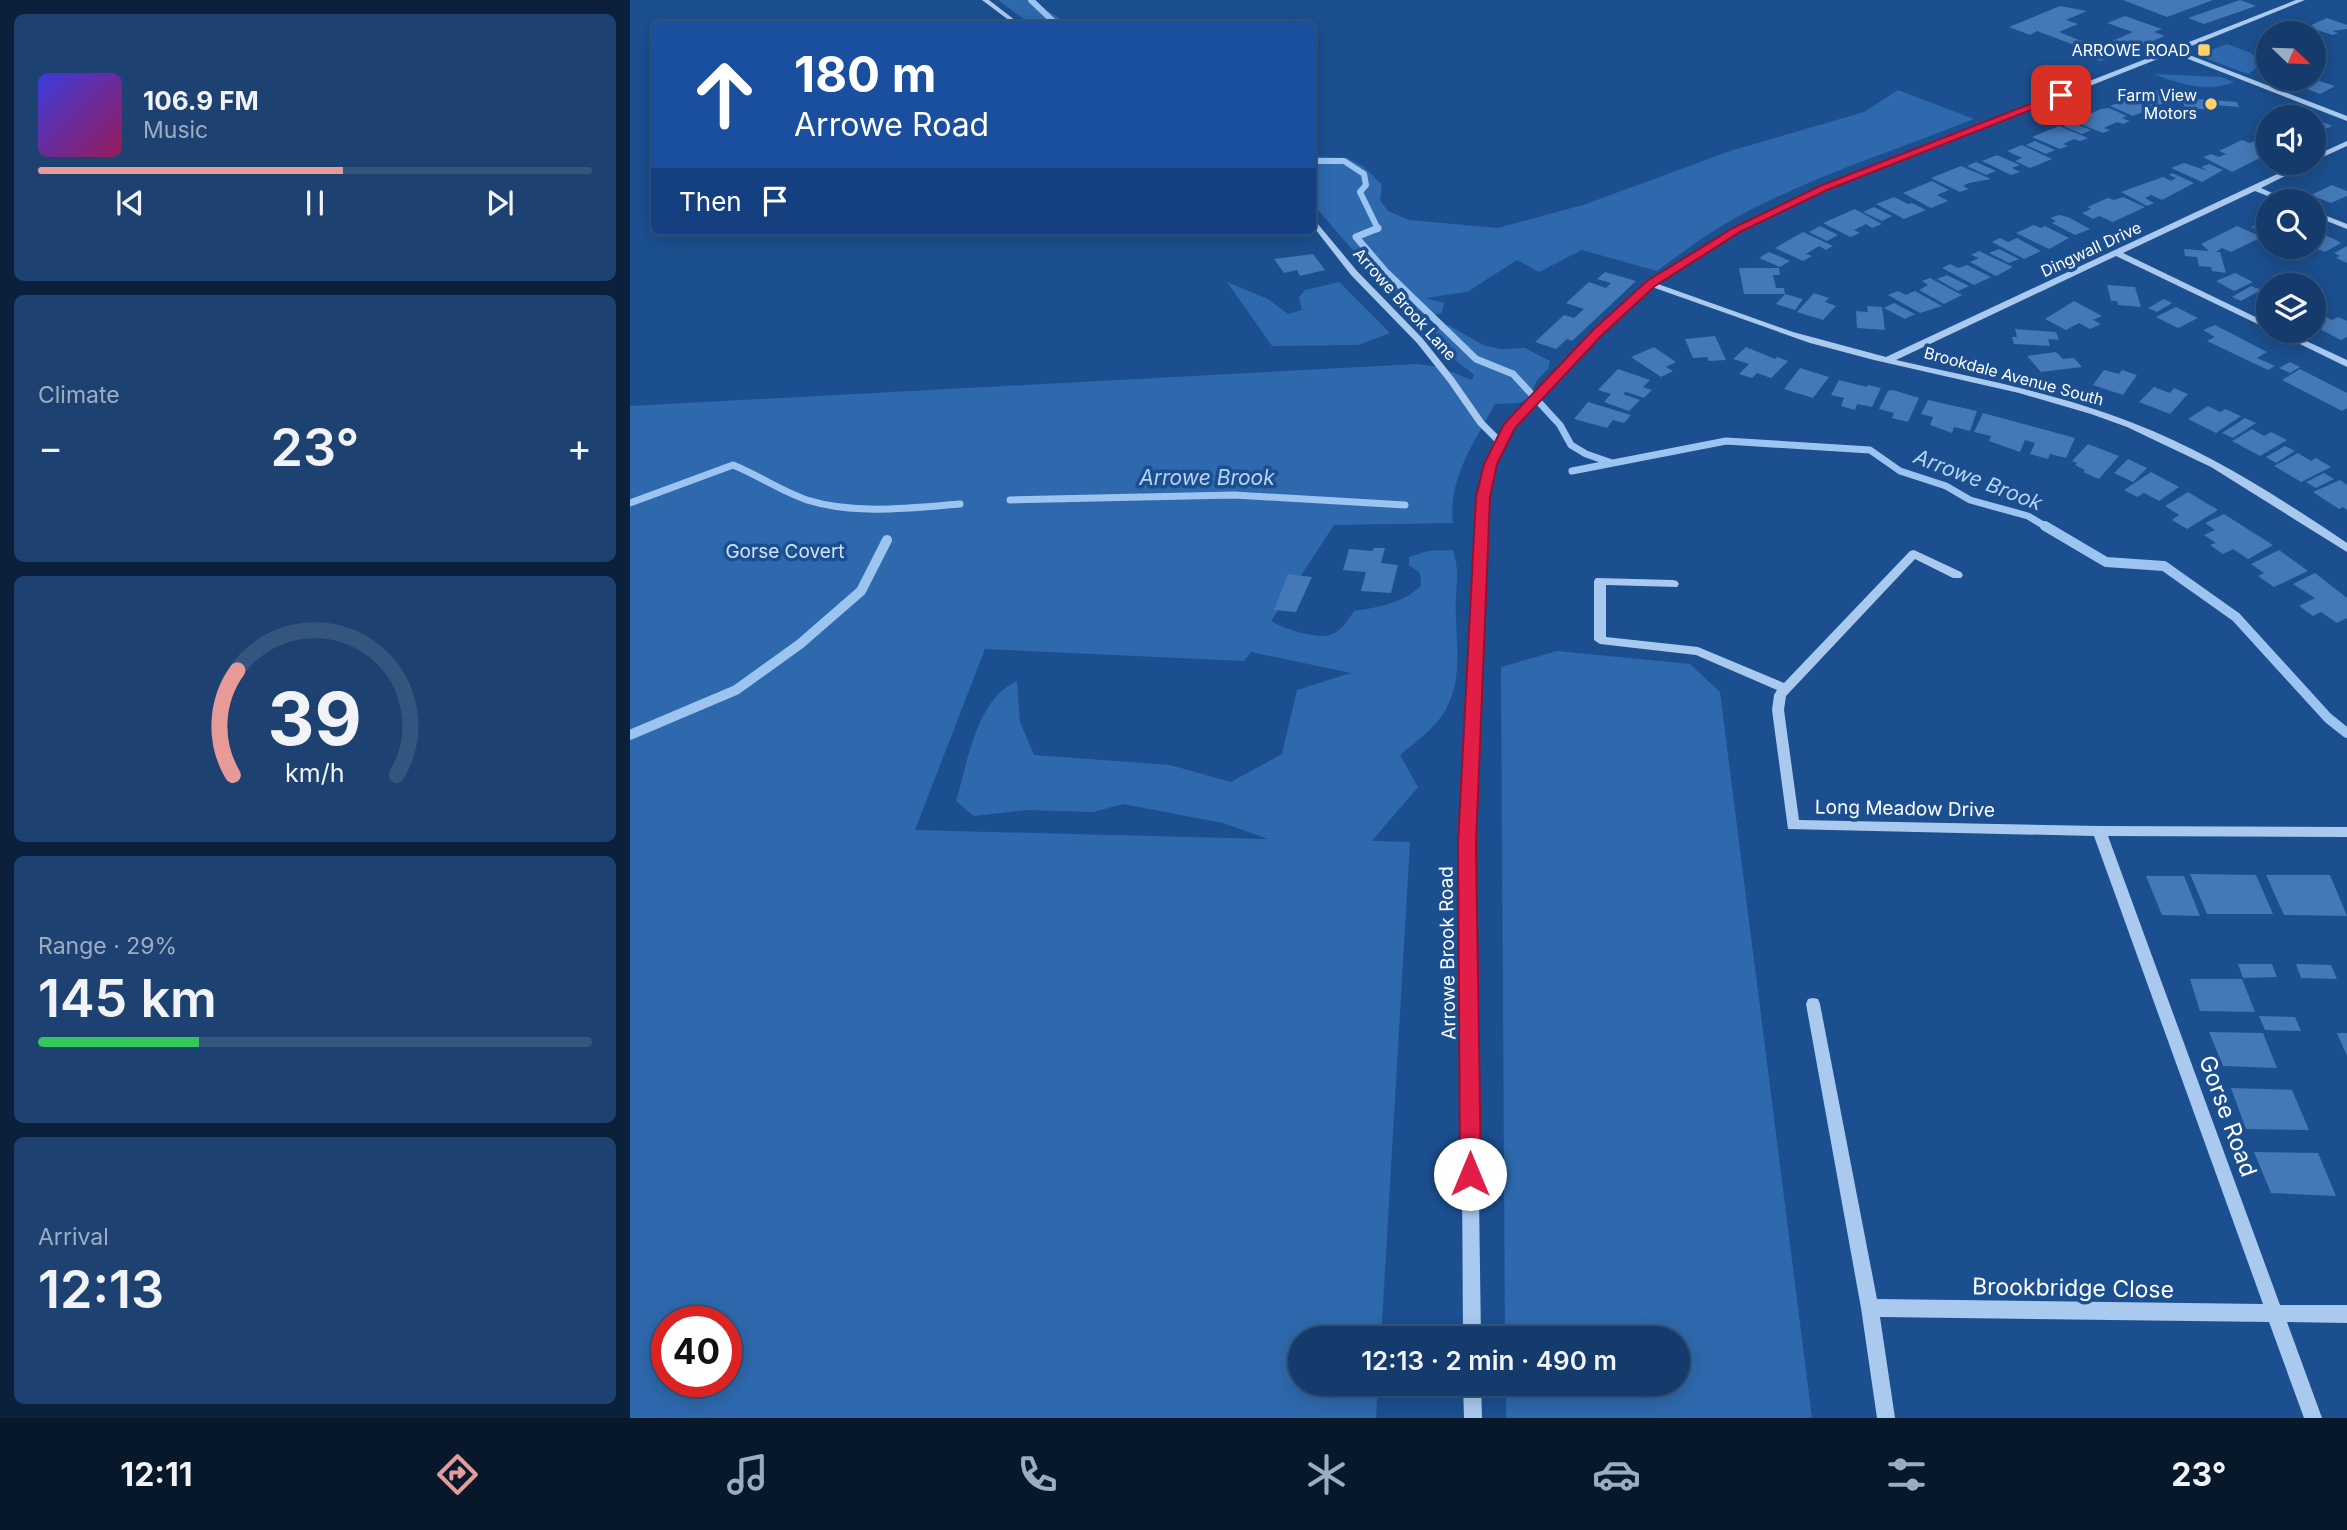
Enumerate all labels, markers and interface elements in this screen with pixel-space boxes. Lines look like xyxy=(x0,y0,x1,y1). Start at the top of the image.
north arrow xyxy=(2256,21,2326,91)
map controls xyxy=(2256,21,2326,343)
place label: ARROWE ROAD xyxy=(2072,40,2190,60)
marker: ARROWE ROAD xyxy=(2196,42,2212,58)
text: 180 m xyxy=(794,45,936,104)
icon: ahead xyxy=(679,49,770,140)
pin xyxy=(2031,65,2091,125)
icon: arrive xyxy=(2042,76,2080,114)
text: 106.9 FM xyxy=(143,85,259,116)
place label: Farm View Motors xyxy=(2117,85,2197,123)
marker: Farm View Motors xyxy=(2203,96,2219,112)
text: Arrowe Road xyxy=(794,105,989,144)
button: sound xyxy=(2256,105,2326,175)
text: Music xyxy=(143,116,208,144)
icon: arrive xyxy=(756,182,794,220)
icon: previous xyxy=(111,184,149,222)
icon: pause xyxy=(296,184,334,222)
icon: next xyxy=(481,184,519,222)
text: Then xyxy=(679,186,742,217)
button: search xyxy=(2256,189,2326,259)
street label: Dingwall Drive xyxy=(2038,217,2144,281)
street label: Arrowe Brook Lane xyxy=(1349,244,1461,364)
button: layers xyxy=(2256,273,2326,343)
street label: Brookdale Avenue South xyxy=(1922,342,2106,410)
text: Climate xyxy=(38,381,120,409)
text: 23° xyxy=(271,416,359,479)
text: − xyxy=(38,424,63,470)
text: + xyxy=(567,424,592,470)
water label: Arrowe Brook xyxy=(1910,443,2046,516)
water label: Arrowe Brook xyxy=(1138,465,1275,490)
park label: Gorse Covert xyxy=(725,540,845,563)
text: 39 xyxy=(268,674,362,763)
text: km/h xyxy=(285,758,345,788)
street label: Long Meadow Drive xyxy=(1815,795,1995,822)
street label: Arrowe Brook Road xyxy=(1434,866,1461,1040)
text: Range · 29% xyxy=(38,932,177,960)
text: 145 km xyxy=(38,967,217,1030)
street label: Gorse Road xyxy=(2193,1051,2263,1181)
position arrow xyxy=(1433,1137,1507,1211)
text: Arrival xyxy=(38,1223,109,1251)
text: 12:13 xyxy=(38,1258,164,1321)
street label: Brookbridge Close xyxy=(1972,1272,2174,1304)
speed limit sign: 40 xyxy=(651,1306,742,1397)
text: 12:13 · 2 min · 490 m xyxy=(1361,1345,1617,1376)
icon: directions xyxy=(433,1450,482,1499)
icon: music xyxy=(723,1450,772,1499)
icon: phone xyxy=(1013,1450,1062,1499)
icon: climate xyxy=(1302,1450,1351,1499)
icon: car xyxy=(1592,1450,1641,1499)
icon: filters xyxy=(1882,1450,1931,1499)
text: 12:11 xyxy=(120,1455,193,1494)
text: 23° xyxy=(2171,1455,2227,1494)

